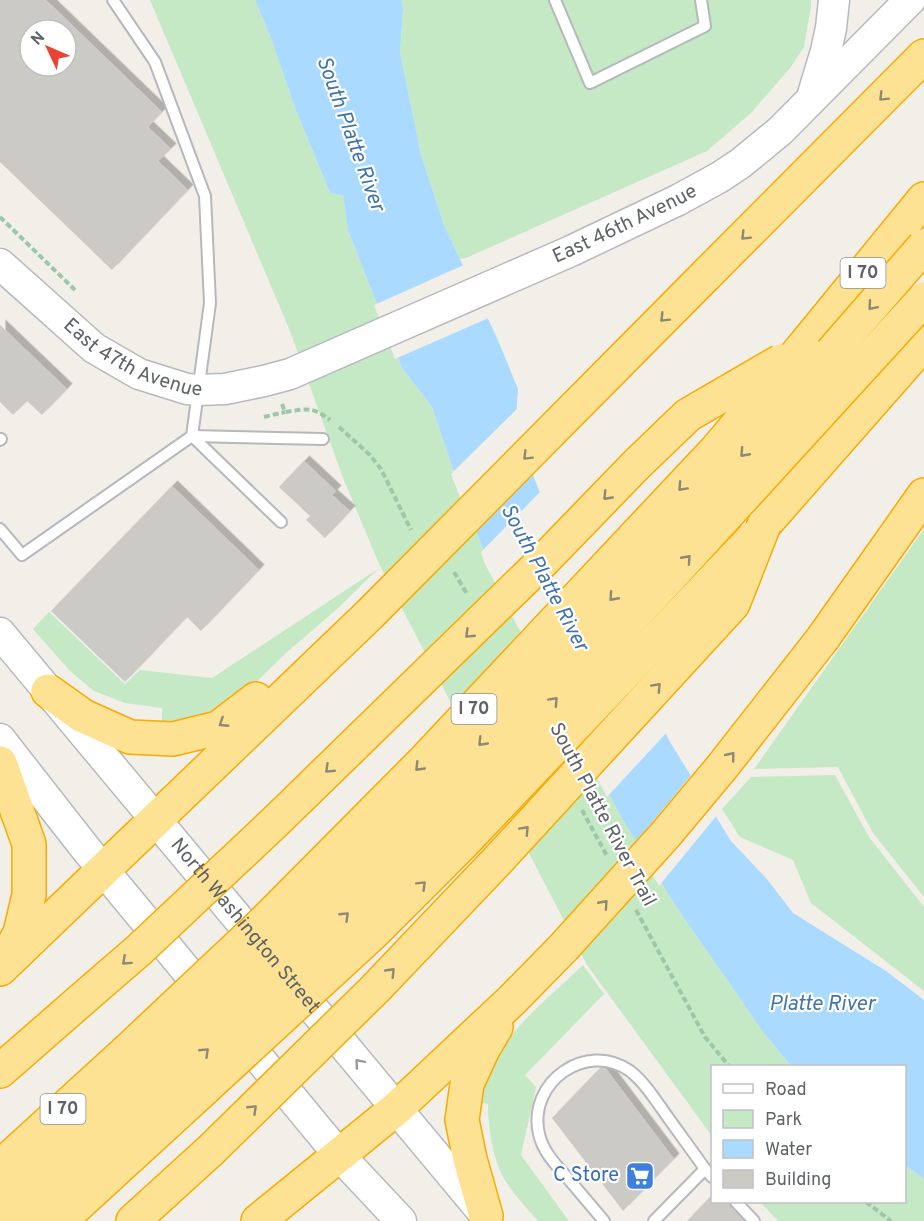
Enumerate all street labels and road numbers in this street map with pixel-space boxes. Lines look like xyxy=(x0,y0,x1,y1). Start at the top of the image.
street label: East 46th Avenue xyxy=(549,179,702,270)
road number: I 70 xyxy=(840,258,886,288)
street label: East 47th Avenue xyxy=(57,313,203,403)
road number: I 70 xyxy=(452,694,496,724)
street label: South Platte River Trail xyxy=(542,719,662,911)
street label: North Washington Street xyxy=(164,833,325,1020)
road number: I 70 xyxy=(40,1094,86,1124)

